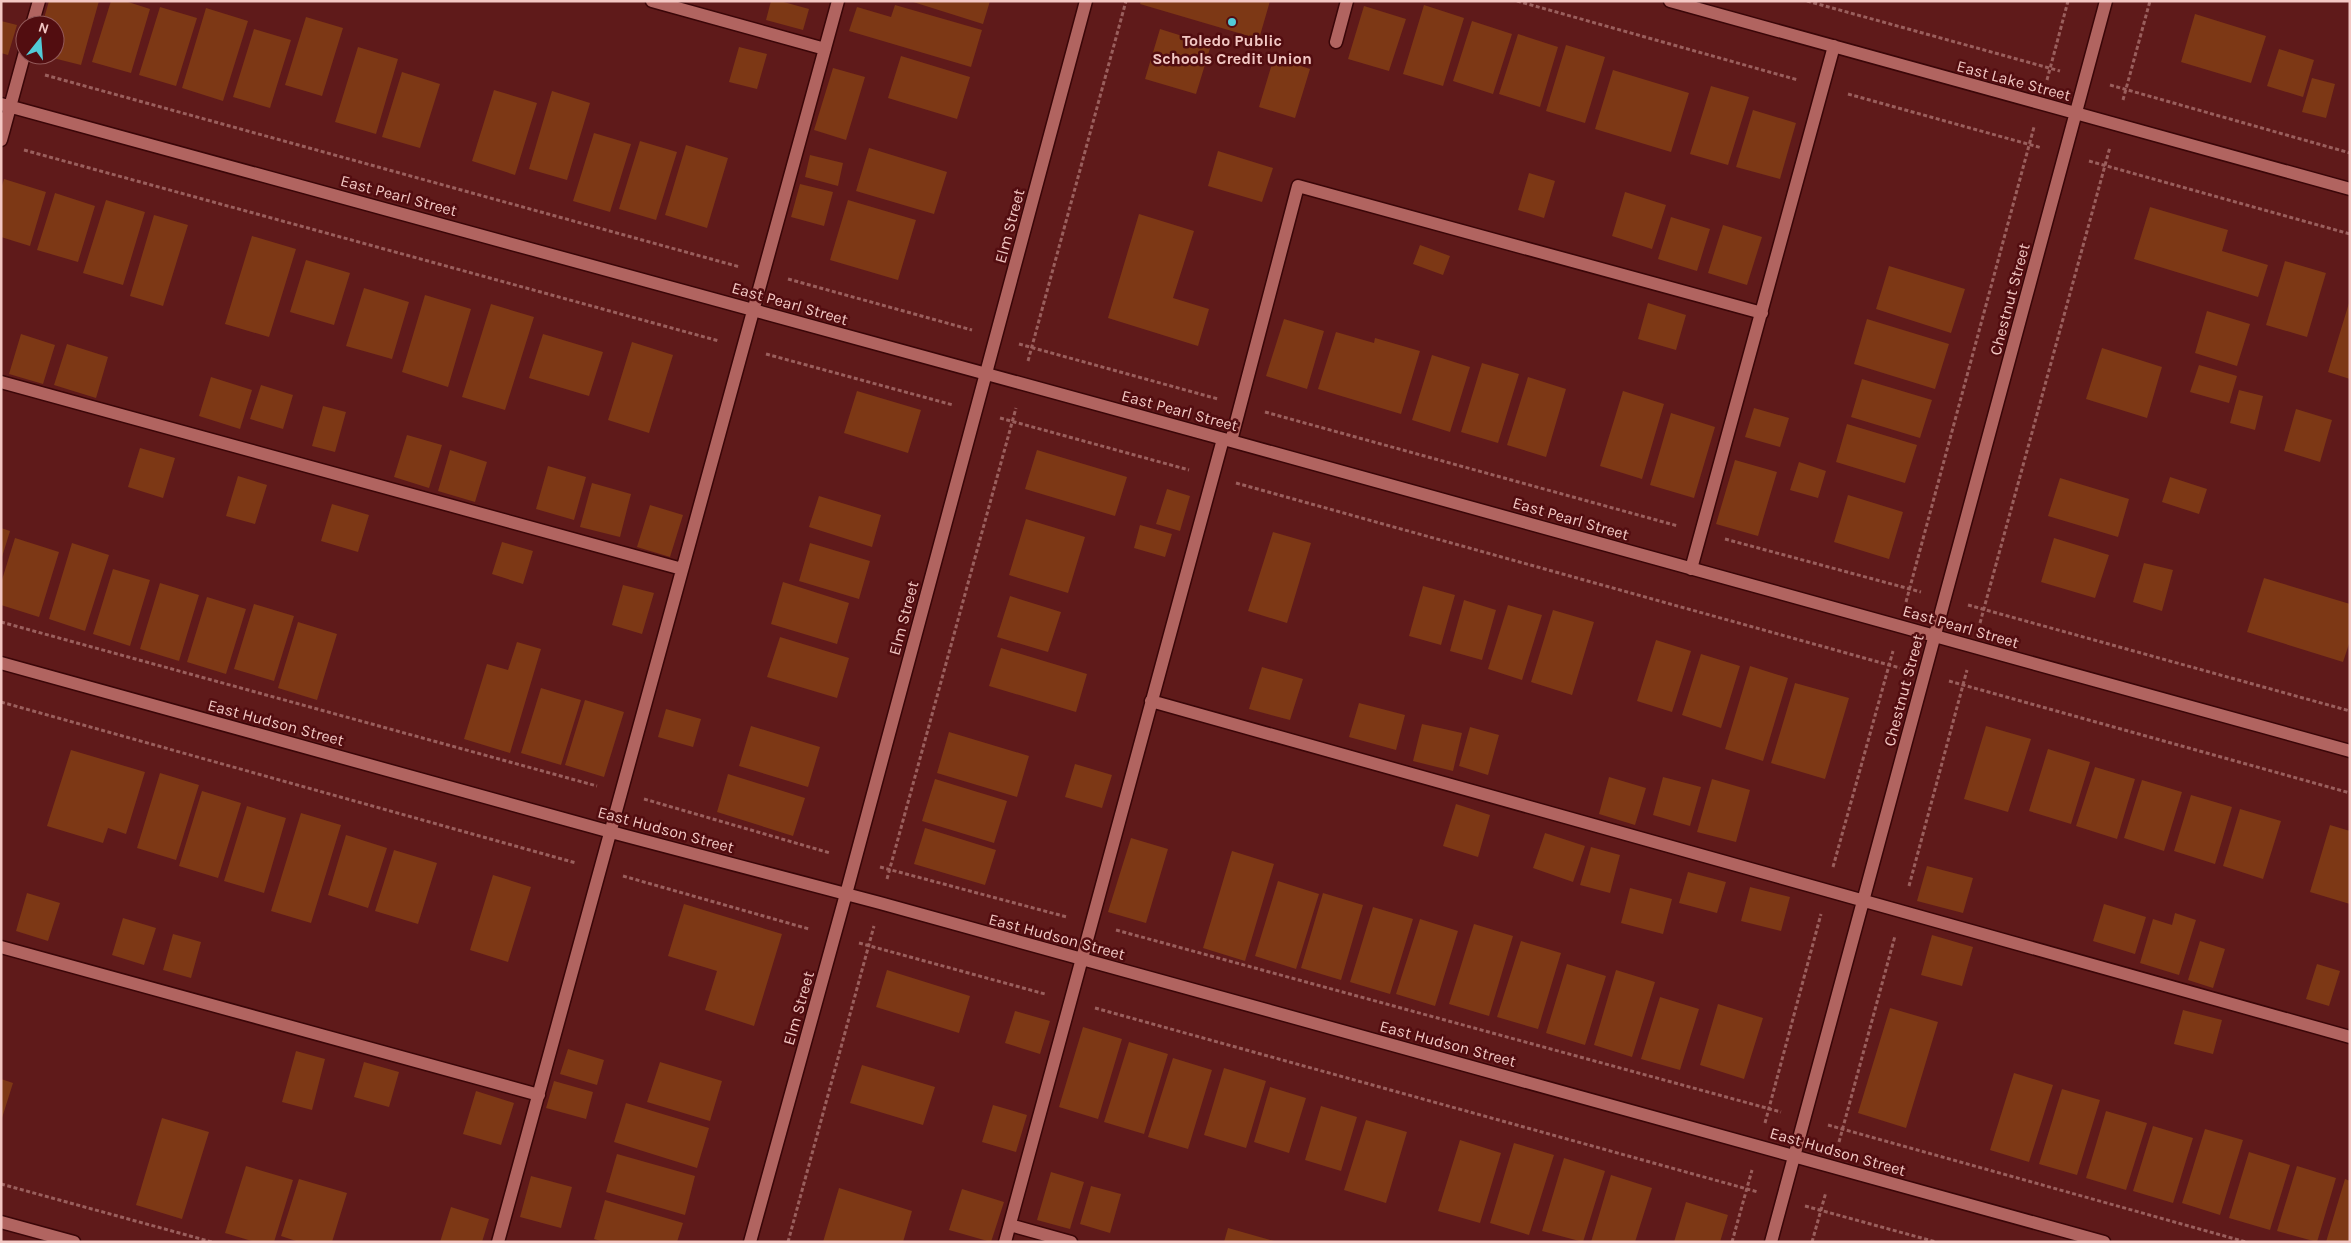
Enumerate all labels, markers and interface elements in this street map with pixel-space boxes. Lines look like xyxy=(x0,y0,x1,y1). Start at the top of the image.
north arrow xyxy=(15,15,65,65)
marker: Toledo Public Schools Credit Union xyxy=(1226,16,1238,28)
text: N xyxy=(36,18,51,38)
place label: Toledo Public Schools Credit Union xyxy=(1152,31,1312,68)
street label: East Lake Street xyxy=(1955,56,2073,105)
street label: East Pearl Street xyxy=(339,171,459,220)
street label: Elm Street xyxy=(990,187,1029,265)
street label: Chestnut Street xyxy=(1985,241,2034,357)
street label: East Pearl Street xyxy=(730,278,850,329)
street label: East Pearl Street xyxy=(1120,386,1240,435)
street label: East Pearl Street xyxy=(1511,493,1631,544)
street label: Elm Street xyxy=(884,579,923,657)
street label: East Pearl Street xyxy=(1901,601,2021,652)
street label: Chestnut Street xyxy=(1879,632,1928,748)
street label: East Hudson Street xyxy=(206,695,346,750)
street label: East Hudson Street xyxy=(596,802,736,857)
street label: East Hudson Street xyxy=(987,909,1127,964)
street label: Elm Street xyxy=(779,969,818,1047)
street label: East Hudson Street xyxy=(1378,1016,1518,1071)
street label: East Hudson Street xyxy=(1768,1123,1908,1180)

